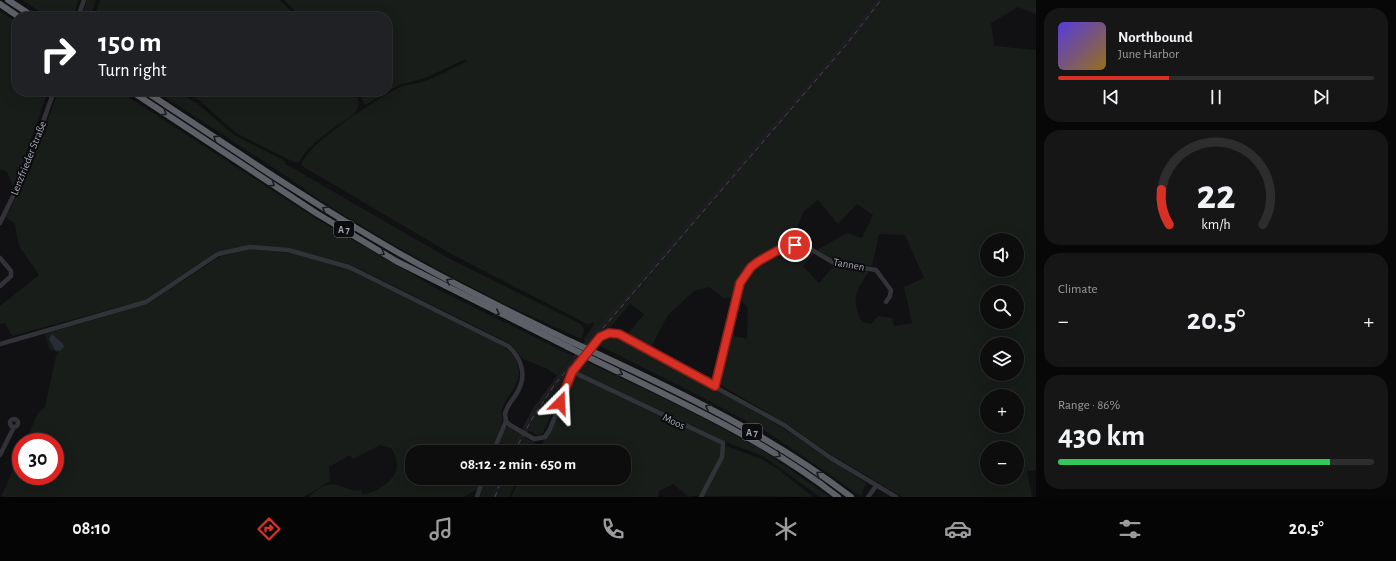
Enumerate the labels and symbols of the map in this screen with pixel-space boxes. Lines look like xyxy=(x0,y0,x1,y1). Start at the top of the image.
one-way arrow xyxy=(159,108,166,115)
street label: Lenzfrieder Straße xyxy=(9,120,48,197)
one-way arrow xyxy=(213,135,220,143)
one-way arrow xyxy=(268,179,275,187)
one-way arrow xyxy=(322,206,329,213)
road number: A 7 xyxy=(334,221,354,237)
pin xyxy=(778,228,812,262)
one-way arrow xyxy=(378,248,385,255)
street label: Tannen xyxy=(832,256,865,273)
one-way arrow xyxy=(446,278,454,286)
one-way arrow xyxy=(493,309,501,316)
one-way arrow xyxy=(616,368,624,376)
position arrow xyxy=(539,382,581,424)
one-way arrow xyxy=(705,405,712,412)
street label: Moos xyxy=(661,412,687,431)
road number: A 7 xyxy=(742,424,762,440)
speed limit sign: 30 xyxy=(12,433,64,485)
one-way arrow xyxy=(774,451,781,458)
one-way arrow xyxy=(817,472,824,479)

